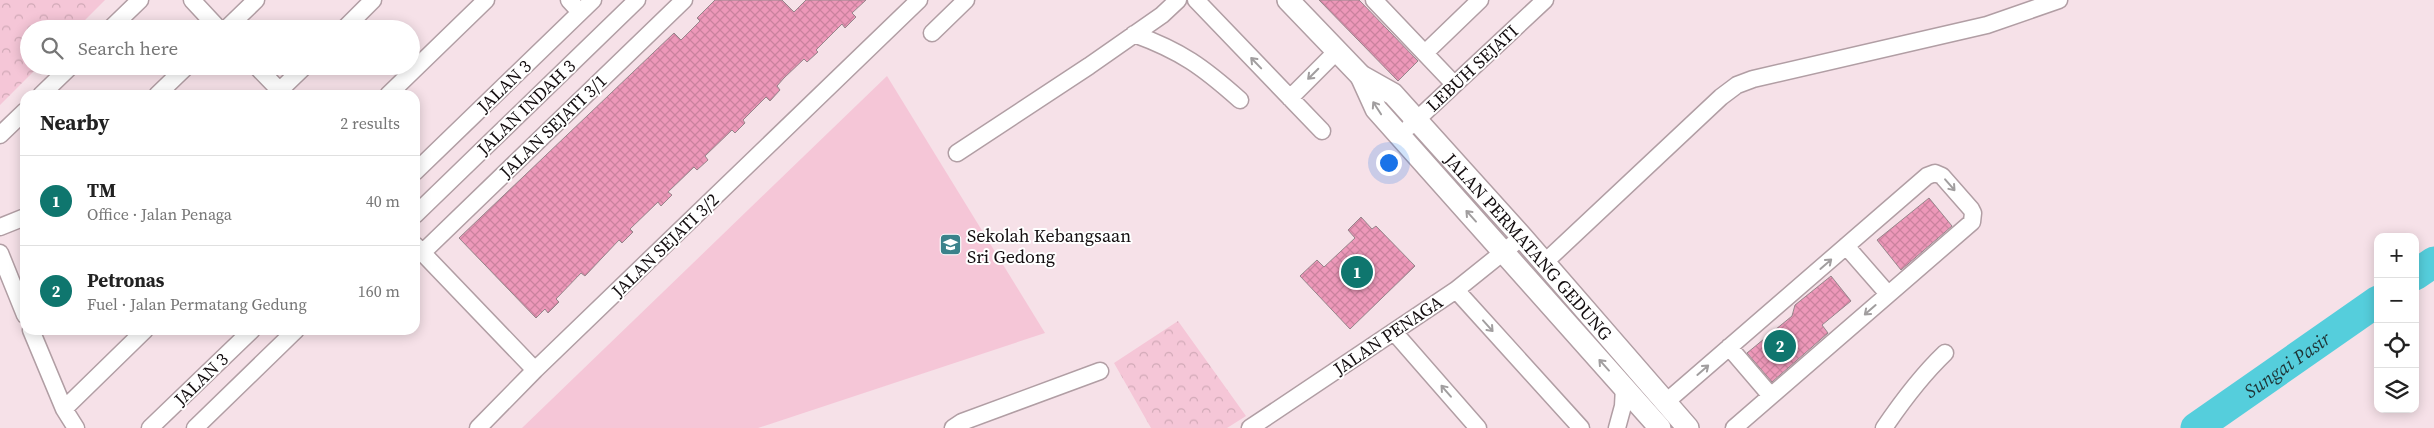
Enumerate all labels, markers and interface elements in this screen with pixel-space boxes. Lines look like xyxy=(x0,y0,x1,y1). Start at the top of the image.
street label: LEBUH SEJATI xyxy=(1421,19,1523,117)
search box xyxy=(20,20,420,75)
icon: search xyxy=(38,34,66,62)
text: Search here xyxy=(78,35,178,61)
street label: JALAN INDAH 3 xyxy=(470,53,581,161)
street label: JALAN 3 xyxy=(471,54,537,119)
one-way arrow xyxy=(1250,56,1262,69)
street label: JALAN SEJATI 3/1 xyxy=(493,68,612,184)
one-way arrow xyxy=(1307,68,1320,80)
one-way arrow xyxy=(1372,101,1382,115)
text: Nearby xyxy=(40,108,110,137)
text: 2 results xyxy=(340,112,400,134)
street label: JALAN PERMATANG GEDUNG xyxy=(1439,146,1618,345)
your location xyxy=(1376,150,1402,176)
text: TM xyxy=(87,177,116,203)
one-way arrow xyxy=(1944,178,1955,191)
street label: JALAN SEJATI 3/2 xyxy=(605,187,724,303)
text: 1 xyxy=(52,190,60,212)
text: 40 m xyxy=(366,190,400,212)
text: Office · Jalan Penaga xyxy=(87,203,232,225)
one-way arrow xyxy=(1466,209,1477,222)
place label: Sekolah Kebangsaan Sri Gedong xyxy=(967,223,1131,269)
school or university icon: Sekolah Kebangsaan Sri Gedong xyxy=(939,233,963,257)
map controls xyxy=(2374,233,2419,413)
button: + xyxy=(2374,233,2419,278)
pin: 1 xyxy=(1341,253,1373,291)
one-way arrow xyxy=(1819,258,1832,270)
text: Petronas xyxy=(87,267,165,293)
button: − xyxy=(2374,278,2419,323)
text: 2 xyxy=(52,280,60,302)
text: 160 m xyxy=(358,280,400,302)
street label: JALAN PENAGA xyxy=(1328,289,1448,381)
text: Fuel · Jalan Permatang Gedung xyxy=(87,293,307,315)
one-way arrow xyxy=(1864,304,1877,316)
one-way arrow xyxy=(1482,319,1494,332)
button: locate xyxy=(2374,323,2419,368)
water label: Sungai Pasir xyxy=(2239,324,2337,404)
pin: 2 xyxy=(1764,327,1796,365)
street label: JALAN 3 xyxy=(168,347,234,412)
one-way arrow xyxy=(1599,359,1610,372)
one-way arrow xyxy=(1696,364,1709,376)
button: layers xyxy=(2374,368,2419,413)
one-way arrow xyxy=(1440,385,1452,398)

